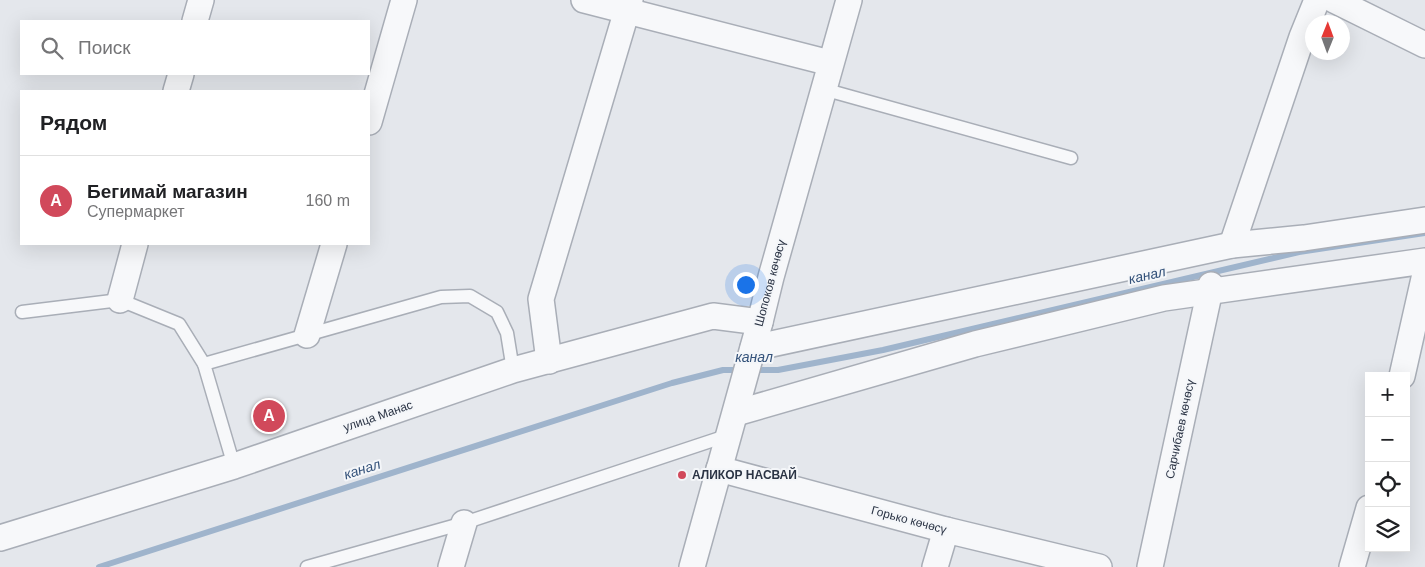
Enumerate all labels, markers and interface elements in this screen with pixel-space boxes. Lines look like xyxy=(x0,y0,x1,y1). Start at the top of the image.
north arrow xyxy=(1305,15,1350,60)
search box xyxy=(20,20,370,75)
icon: search xyxy=(38,34,66,62)
text: Поиск xyxy=(78,37,131,58)
text: Рядом xyxy=(40,111,107,134)
text: Бегимай магазин xyxy=(87,181,248,202)
text: A xyxy=(50,192,62,209)
text: 160 m xyxy=(306,192,350,209)
text: Супермаркет xyxy=(87,203,185,220)
street label: Шопоков көчөсү xyxy=(752,238,788,328)
water label: канал xyxy=(1127,263,1167,287)
your location xyxy=(733,272,759,298)
water label: канал xyxy=(735,349,773,365)
map controls xyxy=(1365,372,1410,552)
button: + xyxy=(1365,372,1410,417)
street label: Сарчибаев көчөсү xyxy=(1163,378,1197,480)
pin: A xyxy=(253,397,285,435)
street label: улица Манас xyxy=(341,398,415,434)
button: − xyxy=(1365,417,1410,462)
water label: канал xyxy=(342,456,382,482)
button: locate xyxy=(1365,462,1410,507)
place label: АЛИКОР НАСВАЙ xyxy=(692,467,797,482)
marker: АЛИКОР НАСВАЙ xyxy=(676,469,688,481)
street label: Горько көчөсү xyxy=(870,503,948,537)
button: layers xyxy=(1365,507,1410,552)

